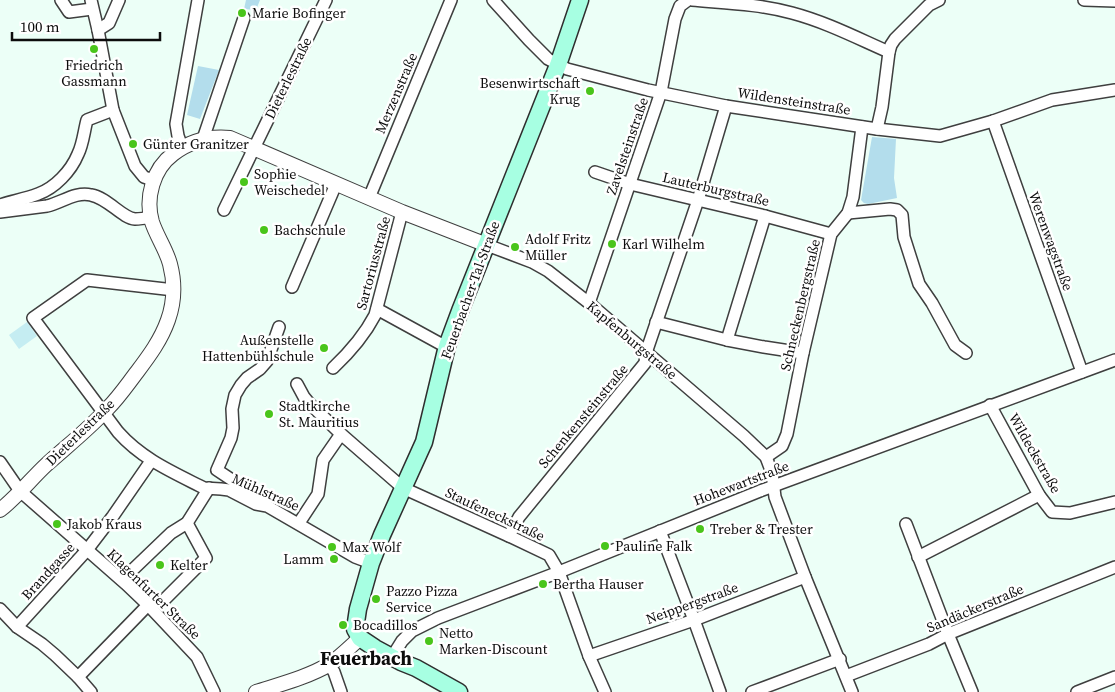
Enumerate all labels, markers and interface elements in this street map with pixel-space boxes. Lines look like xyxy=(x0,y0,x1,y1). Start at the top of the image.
place label: Marie Bofinger xyxy=(252,3,346,23)
marker: Marie Bofinger xyxy=(236,7,248,19)
scale bar xyxy=(12,10,160,42)
text: 100 m xyxy=(20,16,60,37)
street label: Dieterlestraße xyxy=(260,34,316,122)
marker: Friedrich Gassmann xyxy=(88,43,100,55)
street label: Merzenstraße xyxy=(370,49,422,137)
place label: Friedrich Gassmann xyxy=(61,55,127,91)
place label: Besenwirtschaft Krug xyxy=(480,73,580,109)
street label: Wildensteinstraße xyxy=(736,82,852,120)
marker: Besenwirtschaft Krug xyxy=(584,85,596,97)
street label: Zavelsteinstraße xyxy=(601,95,653,197)
place label: Günter Granitzer xyxy=(143,134,249,154)
marker: Günter Granitzer xyxy=(127,138,139,150)
place label: Sophie Weischedel xyxy=(254,164,325,200)
street label: Lauterburgstraße xyxy=(661,167,771,211)
marker: Sophie Weischedel xyxy=(238,176,250,188)
street label: Werenwagstraße xyxy=(1024,189,1078,293)
street label: Sartoriusstraße xyxy=(351,214,395,312)
street label: Feuerbacher-Tal-Straße xyxy=(436,218,504,362)
place label: Bachschule xyxy=(274,220,346,240)
marker: Bachschule xyxy=(258,224,270,236)
place label: Adolf Fritz Müller xyxy=(525,229,591,265)
place label: Karl Wilhelm xyxy=(622,234,705,254)
street label: Schneckenbergstraße xyxy=(775,237,825,373)
marker: Karl Wilhelm xyxy=(606,238,618,250)
marker: Adolf Fritz Müller xyxy=(509,241,521,253)
street label: Kapfenburgstraße xyxy=(582,296,682,384)
place label: Außenstelle Hattenbühlschule xyxy=(202,330,314,366)
marker: Außenstelle Hattenbühlschule xyxy=(318,342,330,354)
street label: Schenkensteinstraße xyxy=(533,360,633,472)
street label: Dieterlestraße xyxy=(41,394,119,470)
place label: Stadtkirche St. Mauritius xyxy=(279,396,359,432)
marker: Stadtkirche St. Mauritius xyxy=(263,408,275,420)
street label: Wildeckstraße xyxy=(1004,409,1066,497)
street label: Hohewartstraße xyxy=(690,456,792,510)
street label: Mühlstraße xyxy=(229,468,303,516)
street label: Staufeneckstraße xyxy=(442,482,548,546)
place label: Jakob Kraus xyxy=(66,514,142,534)
marker: Jakob Kraus xyxy=(51,518,63,530)
place label: Treber & Trester xyxy=(710,519,813,539)
marker: Treber & Trester xyxy=(694,523,706,535)
place label: Pauline Falk xyxy=(615,536,693,556)
place label: Max Wolf xyxy=(342,537,402,557)
street label: Brandgasse xyxy=(17,538,79,604)
marker: Pauline Falk xyxy=(599,540,611,552)
marker: Max Wolf xyxy=(326,541,338,553)
street label: Klagenfurter Straße xyxy=(103,544,205,644)
place label: Lamm xyxy=(283,549,324,569)
marker: Lamm xyxy=(328,553,340,565)
place label: Kelter xyxy=(170,555,208,575)
marker: Kelter xyxy=(154,559,166,571)
place label: Bertha Hauser xyxy=(553,574,644,594)
street label: Neippergstraße xyxy=(643,577,741,629)
marker: Bertha Hauser xyxy=(537,578,549,590)
street label: Sandäckerstraße xyxy=(923,579,1027,637)
place label: Pazzo Pizza Service xyxy=(386,581,458,617)
marker: Pazzo Pizza Service xyxy=(370,593,382,605)
place label: Bocadillos xyxy=(353,615,418,635)
marker: Bocadillos xyxy=(337,619,349,631)
place label: Netto Marken-Discount xyxy=(439,623,548,659)
marker: Netto Marken-Discount xyxy=(423,635,435,647)
district label: Feuerbach xyxy=(320,645,412,671)

